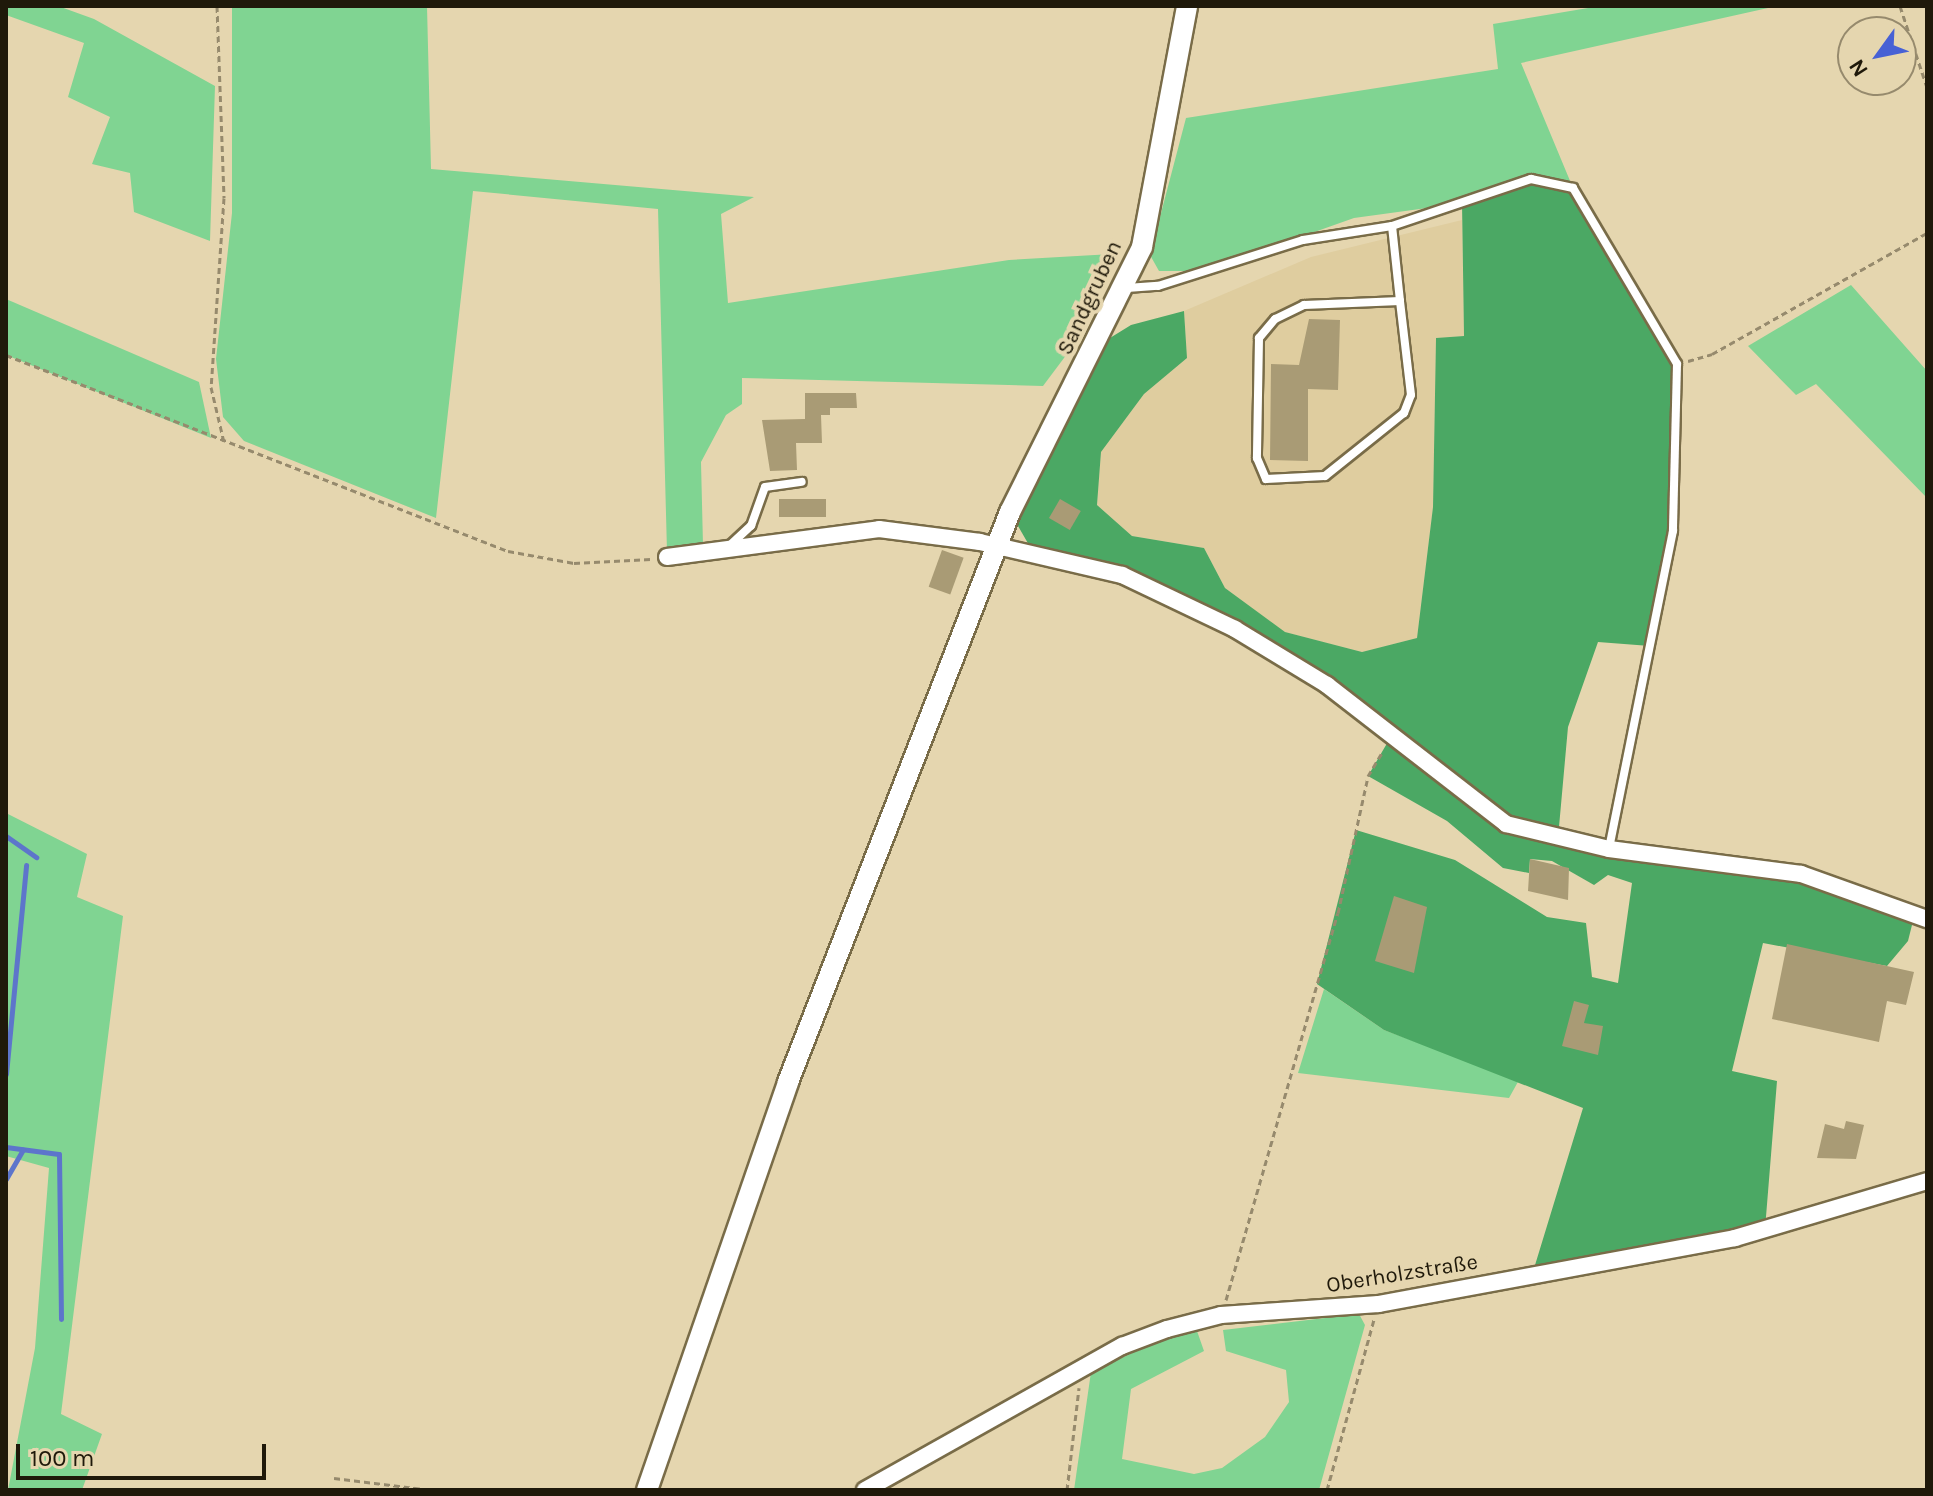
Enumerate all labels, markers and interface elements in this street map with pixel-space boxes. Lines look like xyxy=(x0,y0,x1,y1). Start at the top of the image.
north arrow xyxy=(1837,16,1917,96)
text: N xyxy=(1843,54,1874,82)
street label: Sandgruben xyxy=(1052,237,1128,359)
street label: Oberholzstraße xyxy=(1324,1249,1480,1299)
scale bar xyxy=(20,1428,270,1478)
text: 100 m xyxy=(30,1444,95,1472)

